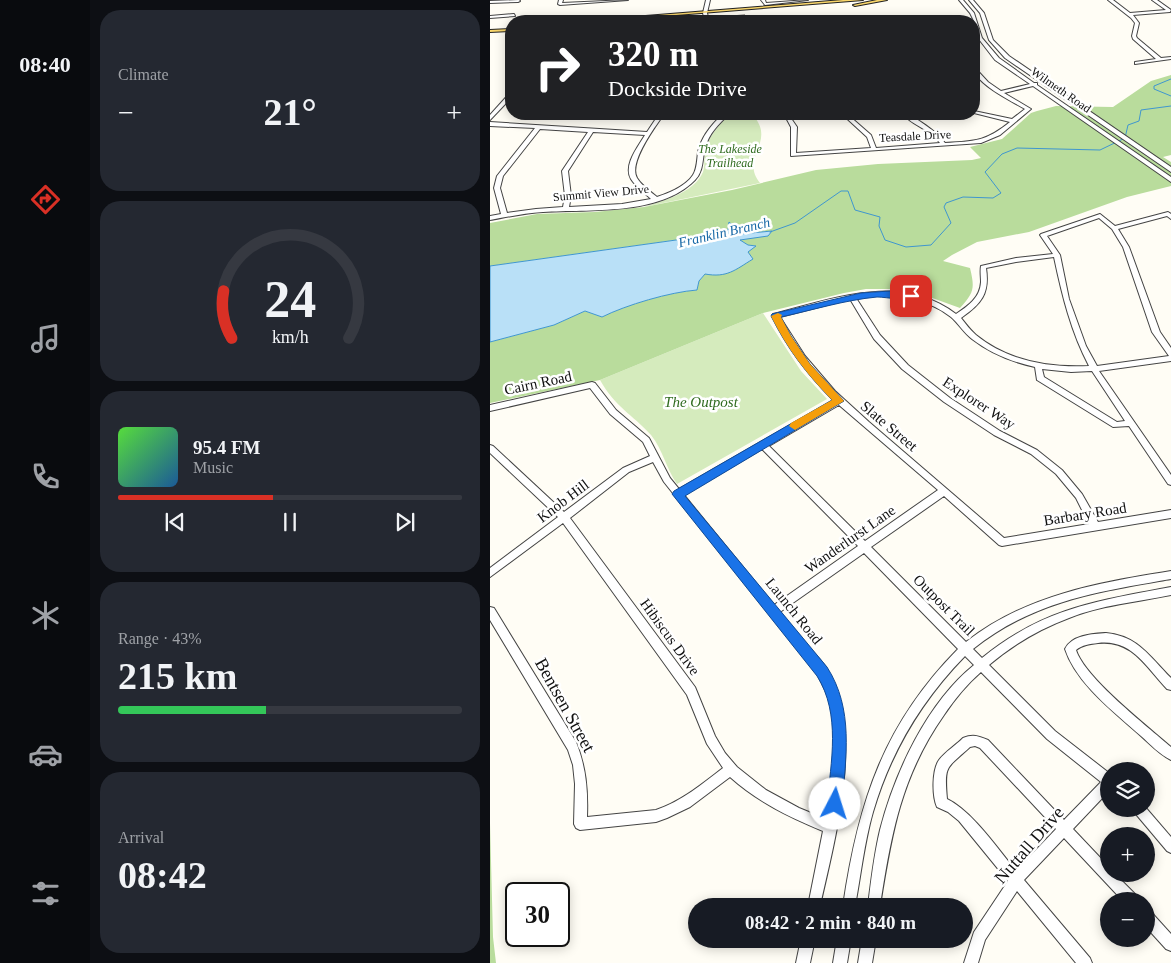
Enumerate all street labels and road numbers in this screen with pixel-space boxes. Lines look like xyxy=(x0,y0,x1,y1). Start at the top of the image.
street label: Wilmeth Road xyxy=(1028,64,1094,116)
street label: Teasdale Drive xyxy=(879,127,951,145)
street label: Summit View Drive xyxy=(552,182,650,204)
street label: Cairn Road xyxy=(503,368,574,398)
street label: Explorer Way xyxy=(940,374,1019,433)
street label: Slate Street xyxy=(858,398,921,455)
street label: Knob Hill xyxy=(534,476,592,526)
street label: Barbary Road xyxy=(1042,499,1128,528)
street label: Wanderlurst Lane xyxy=(802,502,899,576)
street label: Outpost Trail xyxy=(910,571,978,639)
street label: Launch Road xyxy=(762,575,826,648)
street label: Hibiscus Drive xyxy=(637,596,703,679)
street label: Bentsen Street xyxy=(531,654,599,756)
street label: Nuttall Drive xyxy=(990,802,1068,888)

